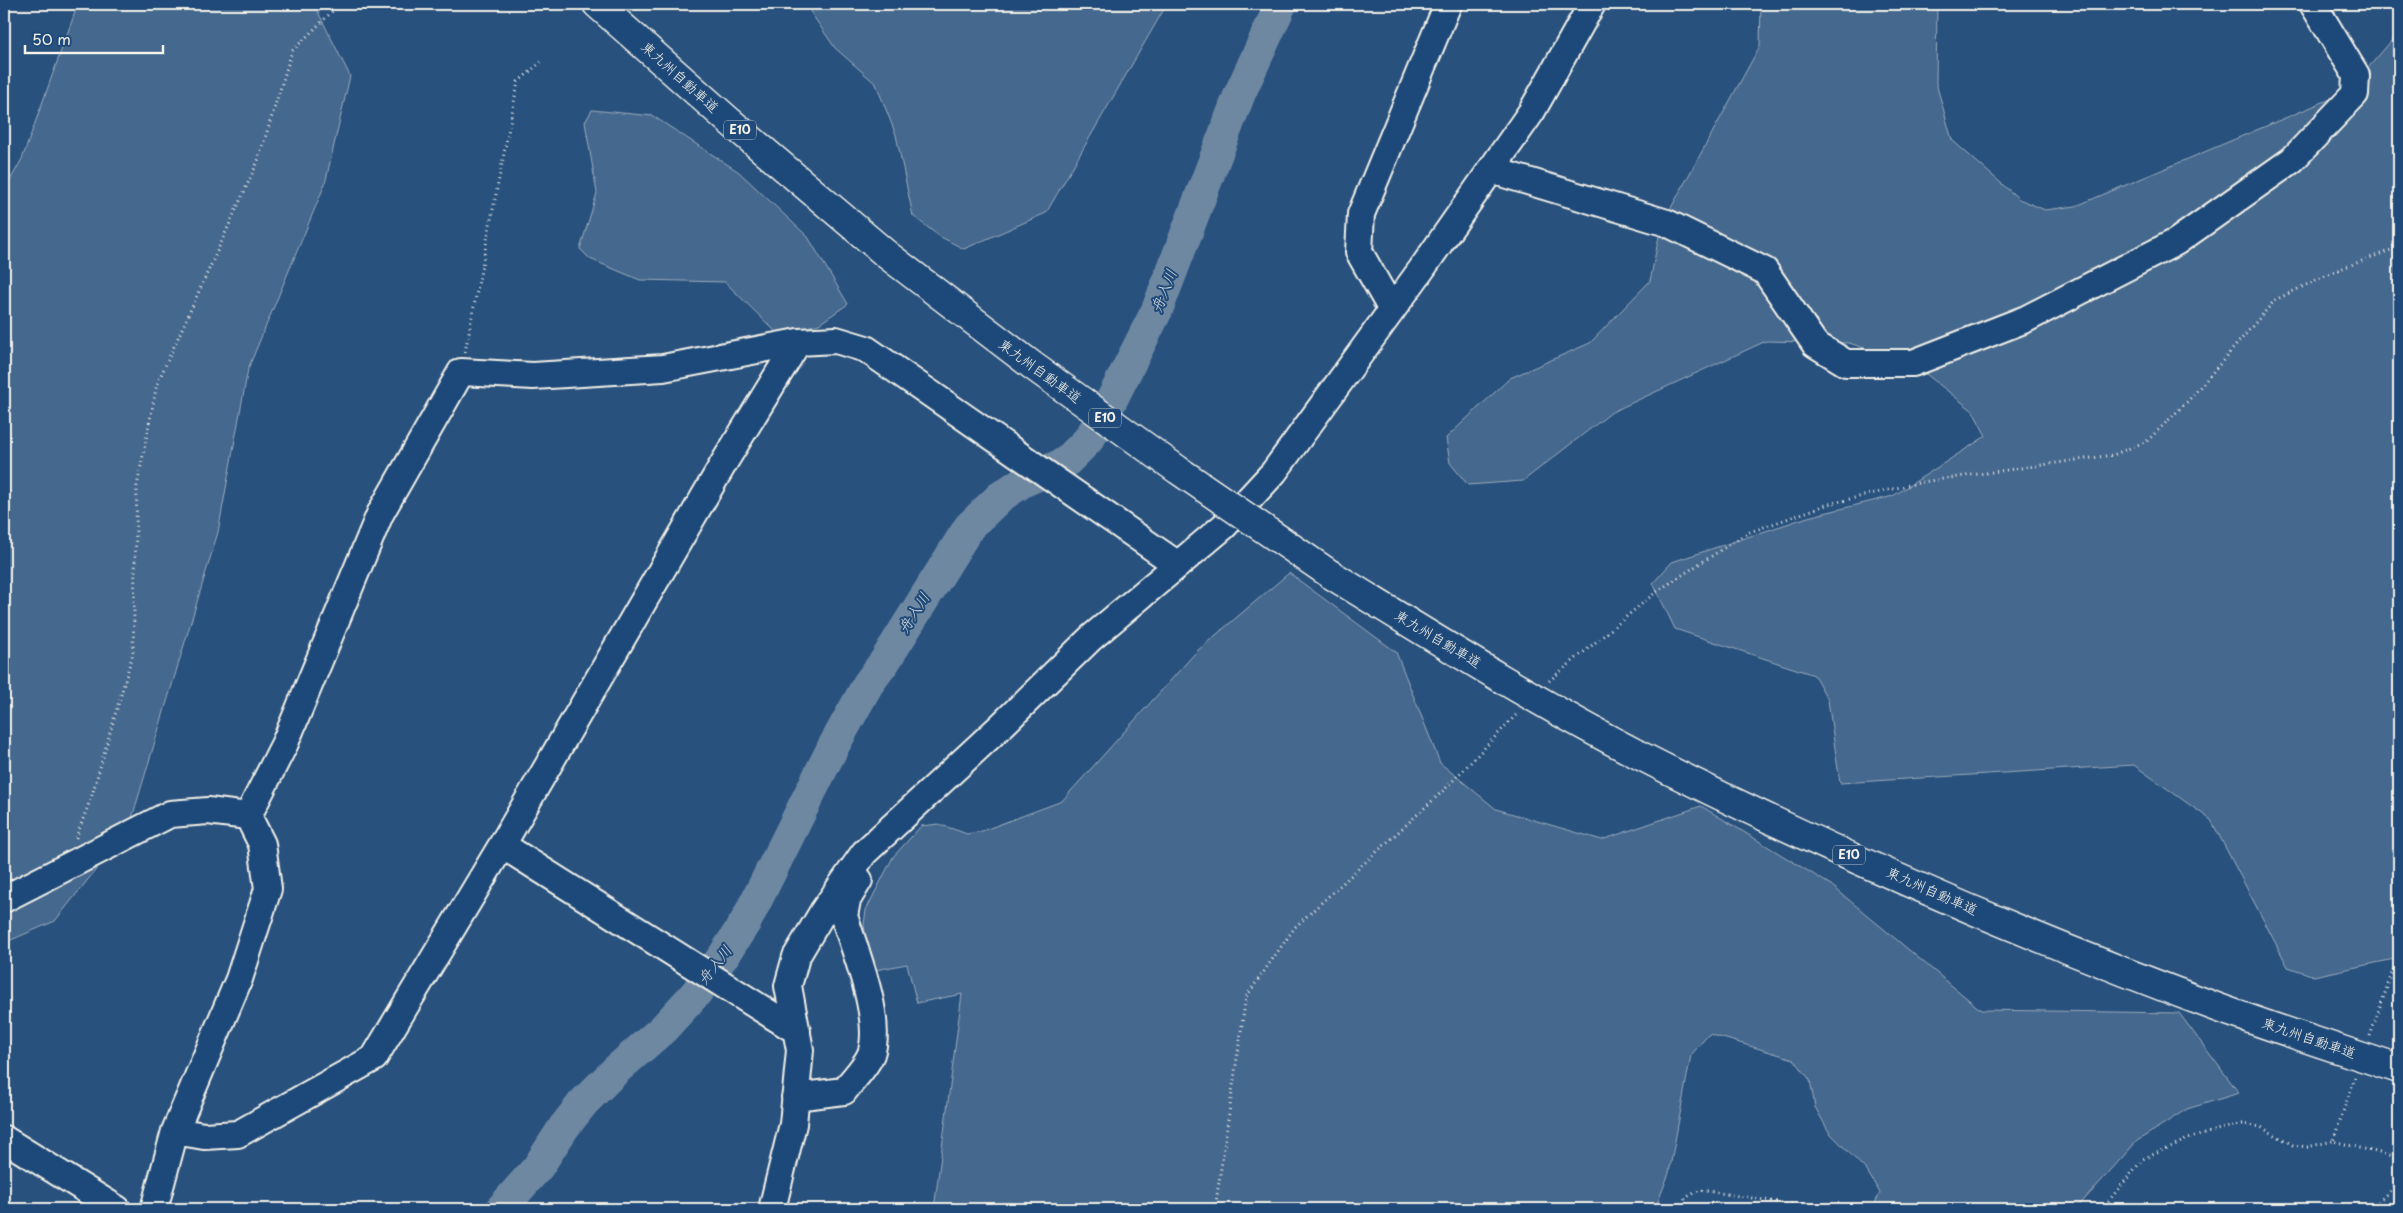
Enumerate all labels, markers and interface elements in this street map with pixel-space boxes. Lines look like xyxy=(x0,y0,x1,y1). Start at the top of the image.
scale bar xyxy=(25,22,162,54)
text: 50 m xyxy=(32,27,71,50)
street label: 東九州自動車道 xyxy=(637,36,724,117)
road number: E10 xyxy=(724,120,756,140)
water label: 舟入川 xyxy=(1144,265,1182,316)
street label: 東九州自動車道 xyxy=(994,333,1086,408)
road number: E10 xyxy=(1089,408,1121,428)
water label: 舟入川 xyxy=(891,587,935,637)
street label: 東九州自動車道 xyxy=(1391,604,1486,673)
road number: E10 xyxy=(1833,846,1865,864)
street label: 東九州自動車道 xyxy=(1883,861,1981,920)
water label: 舟入川 xyxy=(691,939,737,989)
street label: 東九州自動車道 xyxy=(2259,1012,2359,1063)

